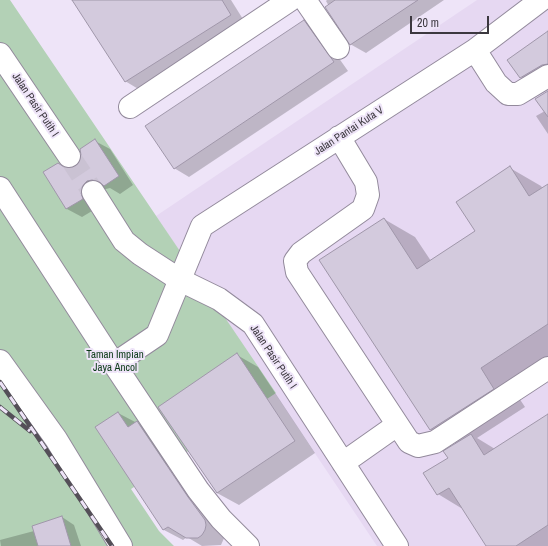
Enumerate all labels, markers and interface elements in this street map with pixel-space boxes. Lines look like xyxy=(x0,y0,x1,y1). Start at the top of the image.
scale bar xyxy=(412,8,491,34)
text: 20 m xyxy=(417,15,439,31)
street label: Jalan Pasir Putih I xyxy=(9,71,61,139)
street label: Jalan Pantai Kuta V xyxy=(312,104,386,158)
street label: Jalan Pasir Putih I xyxy=(247,323,299,391)
park label: Taman Impian Jaya Ancol xyxy=(86,348,144,374)

